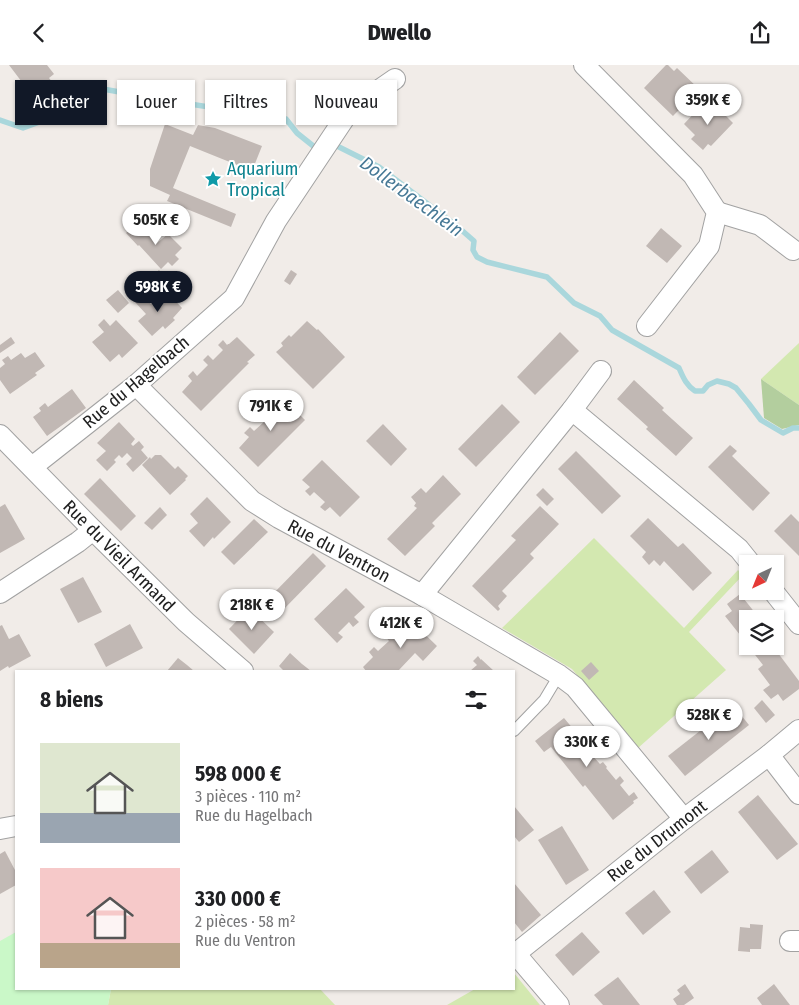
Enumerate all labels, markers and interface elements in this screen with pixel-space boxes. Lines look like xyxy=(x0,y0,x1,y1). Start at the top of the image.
icon: back xyxy=(25,19,53,47)
text: Dwello xyxy=(368,19,431,46)
icon: share xyxy=(746,19,774,47)
chip: Acheter xyxy=(15,80,107,125)
chip: Louer xyxy=(117,80,195,125)
chip: Filtres xyxy=(205,80,286,125)
chip: Nouveau xyxy=(296,80,397,125)
pin: 359K € xyxy=(667,83,749,126)
text: 359K € xyxy=(686,90,730,109)
water label: Dollerbaechlein xyxy=(356,151,468,242)
place label: Aquarium Tropical xyxy=(227,158,298,201)
place icon: Aquarium Tropical xyxy=(203,169,223,189)
pin: 505K € xyxy=(115,203,197,246)
text: 505K € xyxy=(133,210,179,229)
pin: 598K € xyxy=(117,271,199,313)
text: 598K € xyxy=(135,277,181,296)
street label: Rue du Hagelbach xyxy=(78,331,194,433)
pin: 791K € xyxy=(230,389,312,432)
text: 791K € xyxy=(250,396,292,415)
street label: Rue du Vieil Armand xyxy=(58,495,180,617)
street label: Rue du Ventron xyxy=(284,515,394,587)
north arrow xyxy=(739,555,784,600)
map controls xyxy=(739,555,784,655)
pin: 218K € xyxy=(211,589,293,631)
text: 218K € xyxy=(230,595,274,614)
pin: 412K € xyxy=(360,607,442,649)
button: layers xyxy=(739,610,784,655)
text: 412K € xyxy=(380,613,422,632)
icon: filters xyxy=(462,686,490,714)
text: 8 biens xyxy=(40,687,103,713)
pin: 528K € xyxy=(668,699,750,741)
text: 528K € xyxy=(687,705,731,724)
pin: 330K € xyxy=(546,725,628,768)
text: 330K € xyxy=(564,732,610,751)
text: 598 000 € xyxy=(195,761,281,787)
icon: home xyxy=(80,763,140,823)
text: 3 pièces · 110 m² xyxy=(195,787,301,806)
street label: Rue du Drumont xyxy=(603,795,711,887)
text: Rue du Hagelbach xyxy=(195,806,313,825)
text: 330 000 € xyxy=(195,886,281,912)
icon: home xyxy=(80,888,140,948)
text: 2 pièces · 58 m² xyxy=(195,912,296,931)
text: Rue du Ventron xyxy=(195,931,296,950)

